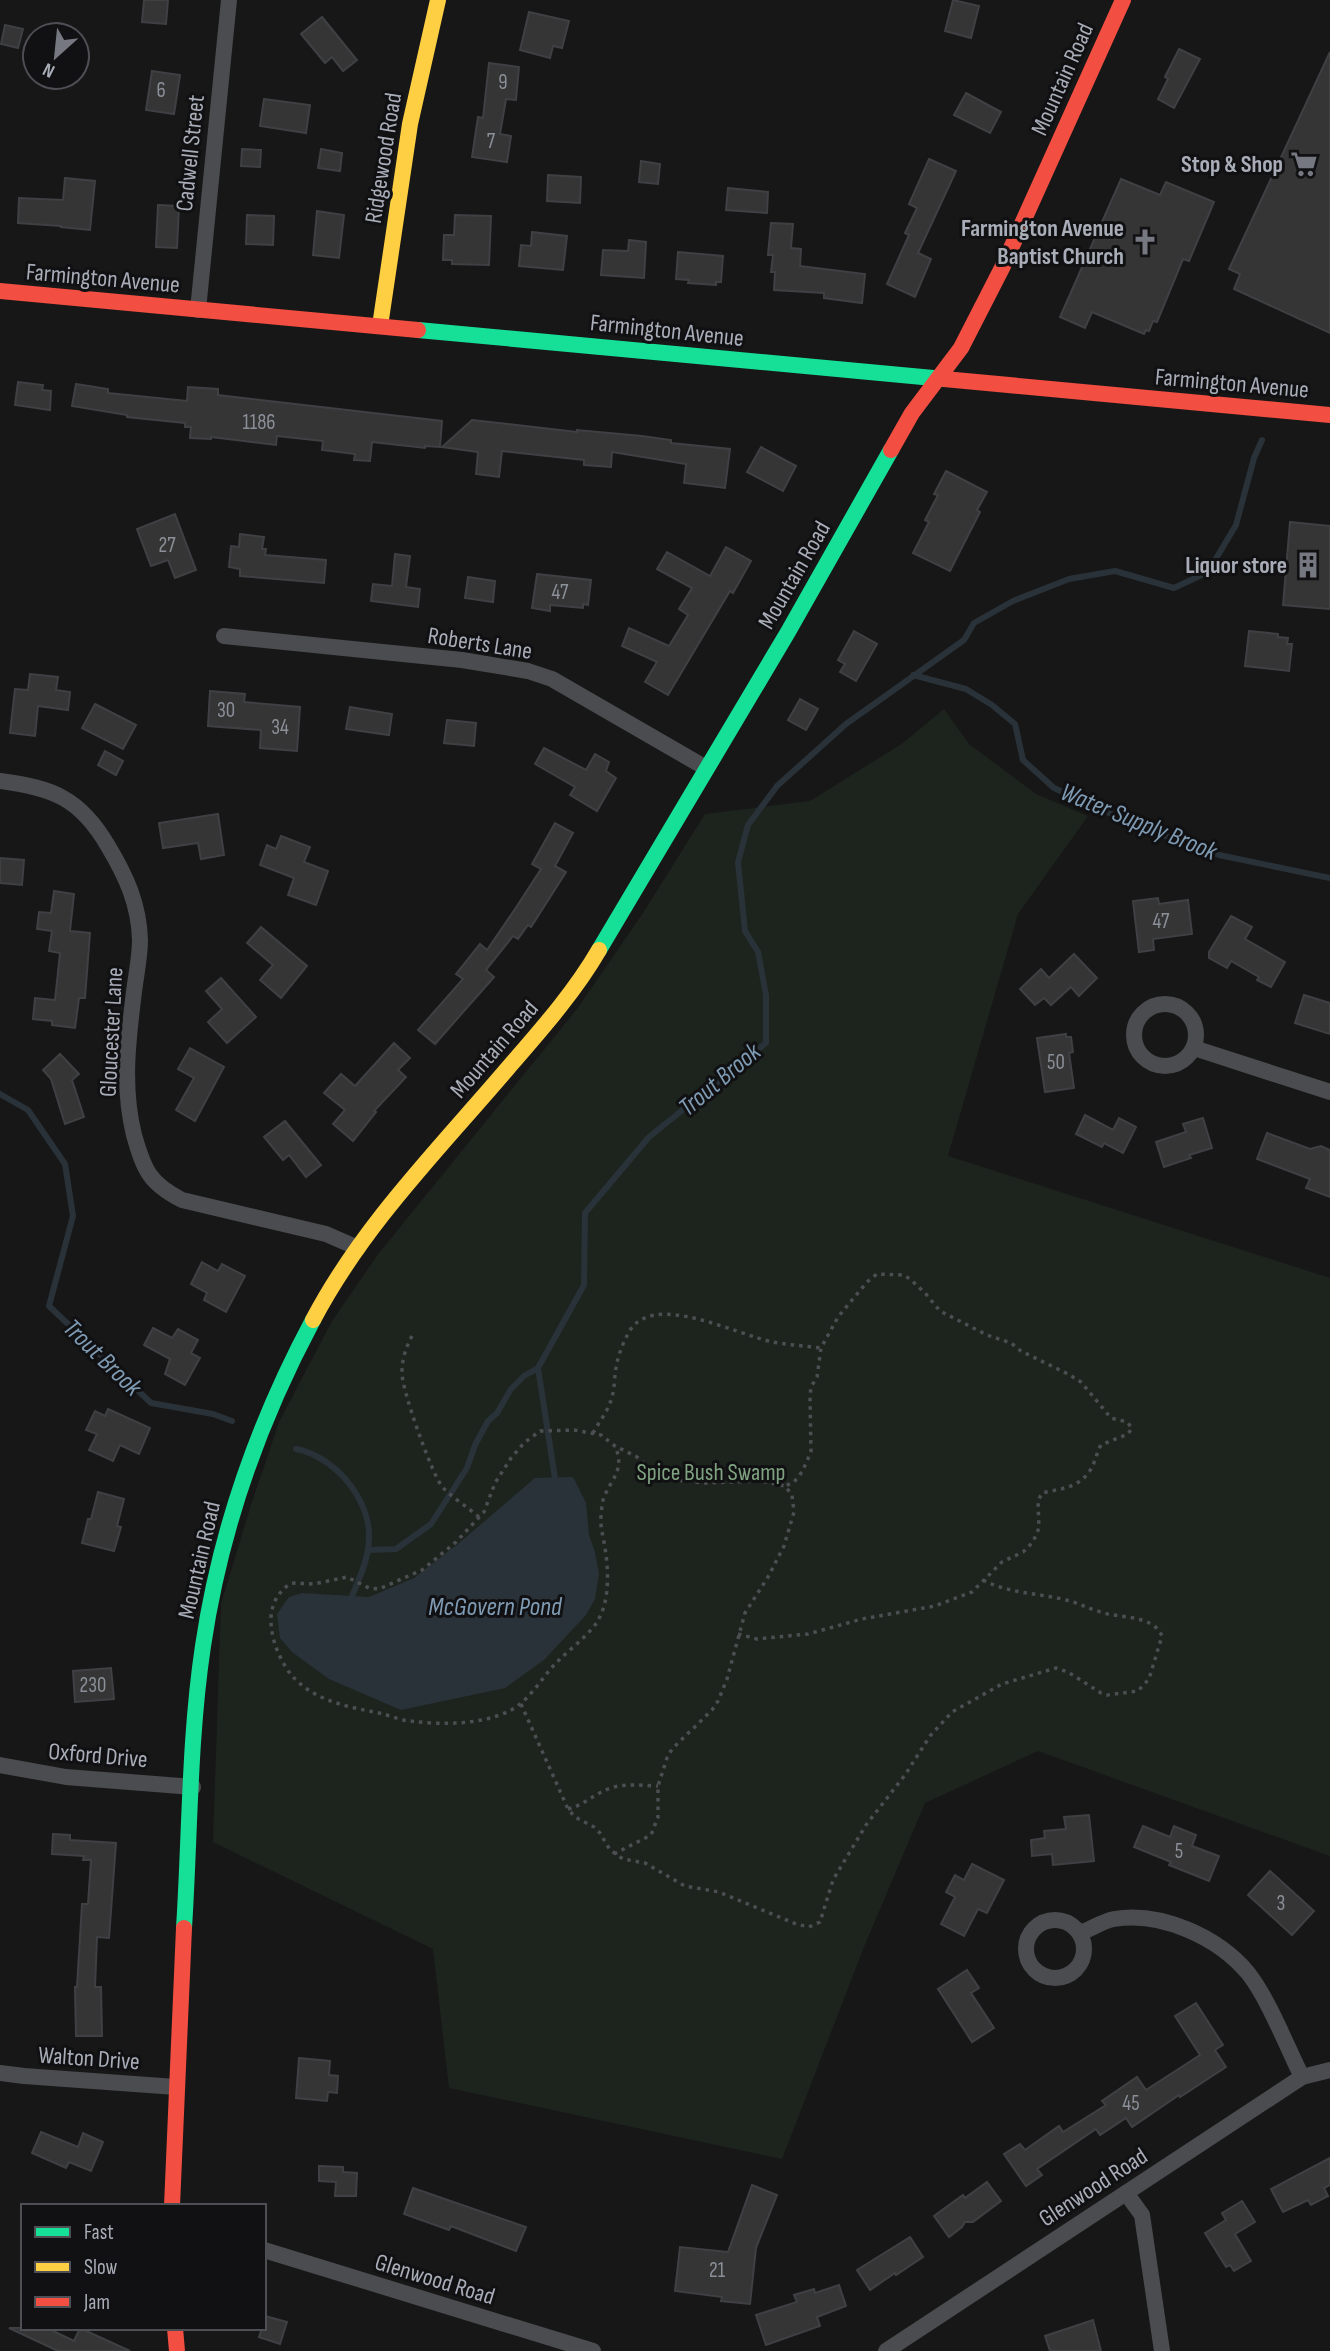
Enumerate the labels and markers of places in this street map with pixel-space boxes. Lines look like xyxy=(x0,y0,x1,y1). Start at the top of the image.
supermarket icon: Stop & Shop xyxy=(1289,149,1319,179)
place label: Stop & Shop xyxy=(1181,150,1283,179)
place label: Farmington Avenue Baptist Church xyxy=(961,214,1124,271)
church icon: Farmington Avenue Baptist Church xyxy=(1130,227,1160,257)
building icon: Liquor store xyxy=(1293,550,1323,580)
place label: Liquor store xyxy=(1185,551,1287,580)

